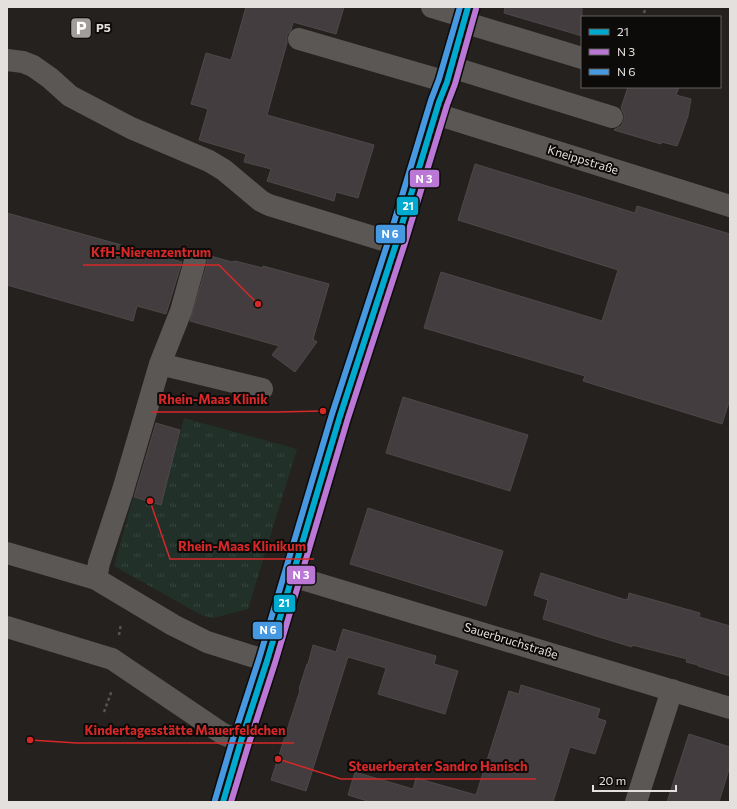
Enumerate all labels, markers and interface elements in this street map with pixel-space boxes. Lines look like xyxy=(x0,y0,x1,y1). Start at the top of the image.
parking icon: P5 xyxy=(68,15,94,41)
legend xyxy=(581,16,721,88)
place label: P5 xyxy=(96,20,111,34)
text: 21 xyxy=(617,24,629,38)
text: N 3 xyxy=(617,44,635,58)
text: N 6 xyxy=(617,64,636,78)
street label: Kneippstraße xyxy=(546,142,620,176)
line badge: N 3 xyxy=(409,169,440,188)
text: N 3 xyxy=(416,172,432,185)
line badge: 21 xyxy=(396,196,419,216)
text: 21 xyxy=(402,199,414,212)
line badge: N 6 xyxy=(375,224,406,244)
text: N 6 xyxy=(381,227,399,240)
callout: KfH-Nierenzentrum xyxy=(83,240,219,265)
text: KfH-Nierenzentrum xyxy=(91,244,211,260)
callout: Rhein-Maas Klinik xyxy=(151,387,276,412)
text: Rhein-Maas Klinik xyxy=(158,391,268,407)
callout: Rhein-Maas Klinikum xyxy=(170,534,314,559)
text: Rhein-Maas Klinikum xyxy=(178,538,306,554)
line badge: N 3 xyxy=(286,565,316,585)
text: N 3 xyxy=(293,568,309,581)
line badge: 21 xyxy=(273,594,296,613)
text: 21 xyxy=(278,596,290,609)
street label: Sauerbruchstraße xyxy=(463,619,560,661)
line badge: N 6 xyxy=(252,621,283,640)
text: N 6 xyxy=(259,623,277,636)
callout: Kindertagesstätte Mauerfeldchen xyxy=(77,718,294,743)
text: Kindertagesstätte Mauerfeldchen xyxy=(85,722,285,738)
callout: Steuerberater Sandro Hanisch xyxy=(341,754,536,779)
text: Steuerberater Sandro Hanisch xyxy=(348,758,528,774)
scale bar xyxy=(593,767,676,793)
text: 20 m xyxy=(599,773,626,787)

